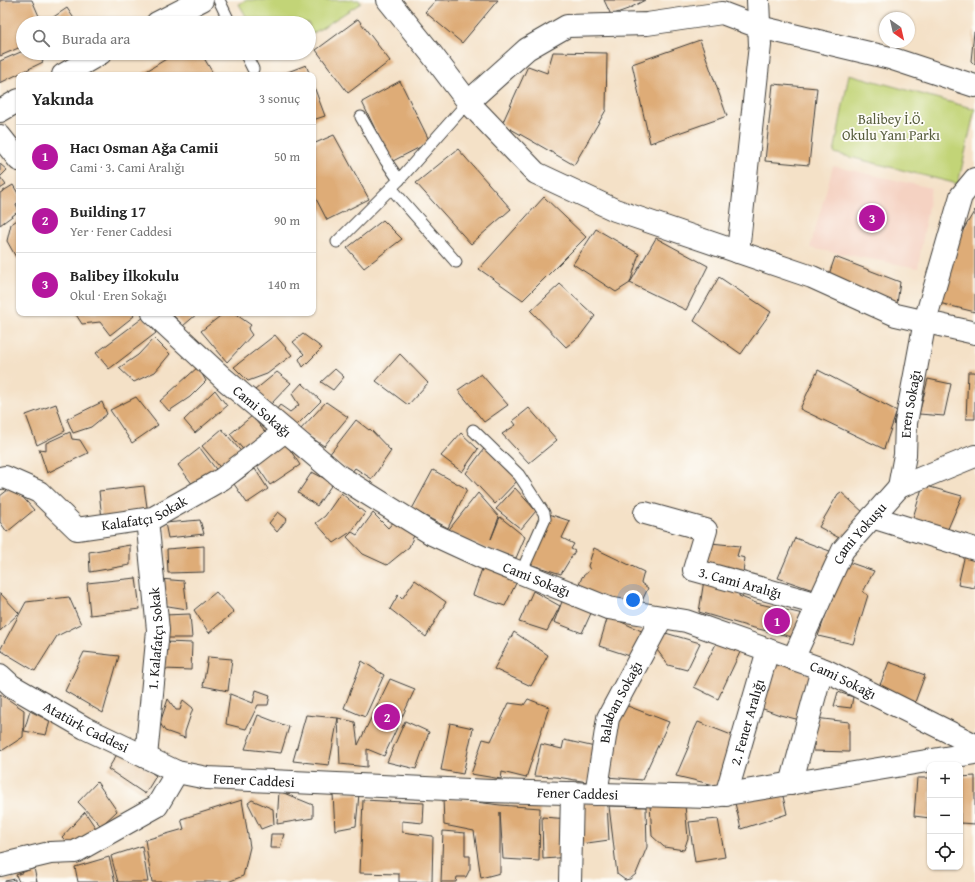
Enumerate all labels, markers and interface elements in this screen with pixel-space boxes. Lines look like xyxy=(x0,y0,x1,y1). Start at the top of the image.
north arrow xyxy=(879,12,915,48)
search box xyxy=(16,16,316,60)
icon: search xyxy=(30,27,52,49)
text: Burada ara xyxy=(62,28,130,49)
text: Yakında xyxy=(32,86,94,111)
text: 3 sonuç xyxy=(259,89,300,108)
park label: Balibey İ.Ö. Okulu Yanı Parkı xyxy=(842,109,940,145)
text: Hacı Osman Ağa Camii xyxy=(70,137,218,158)
text: 1 xyxy=(42,147,48,166)
text: 50 m xyxy=(274,147,300,166)
text: Cami · 3. Cami Aralığı xyxy=(70,158,185,177)
text: Building 17 xyxy=(70,201,146,222)
pin: 3 xyxy=(859,203,885,233)
text: 2 xyxy=(42,211,48,230)
text: 90 m xyxy=(274,211,300,230)
text: Yer · Fener Caddesi xyxy=(70,222,172,241)
text: Balibey İlkokulu xyxy=(70,265,179,286)
text: 3 xyxy=(42,275,48,294)
text: 140 m xyxy=(268,275,300,294)
text: Okul · Eren Sokağı xyxy=(70,286,167,305)
street label: Eren Sokağı xyxy=(896,368,926,438)
street label: Cami Sokağı xyxy=(229,381,296,442)
street label: Kalafatçı Sokak xyxy=(100,490,192,535)
street label: Cami Yokuşu xyxy=(828,498,891,567)
street label: Cami Sokağı xyxy=(500,557,574,602)
street label: 3. Cami Aralığı xyxy=(696,562,784,604)
street label: 1. Kalafatçı Sokak xyxy=(142,585,168,691)
your location xyxy=(623,590,643,610)
pin: 1 xyxy=(764,606,790,636)
street label: Cami Sokağı xyxy=(807,656,880,704)
street label: Balaban Sokağı xyxy=(594,657,647,744)
street label: 2. Fener Aralığı xyxy=(725,676,769,768)
street label: Atatürk Caddesi xyxy=(40,696,132,758)
pin: 2 xyxy=(374,702,400,732)
map controls xyxy=(927,762,963,870)
button: + xyxy=(927,762,963,798)
street label: Fener Caddesi xyxy=(213,768,295,792)
street label: Fener Caddesi xyxy=(537,782,619,805)
button: − xyxy=(927,798,963,834)
button: locate xyxy=(927,834,963,870)

